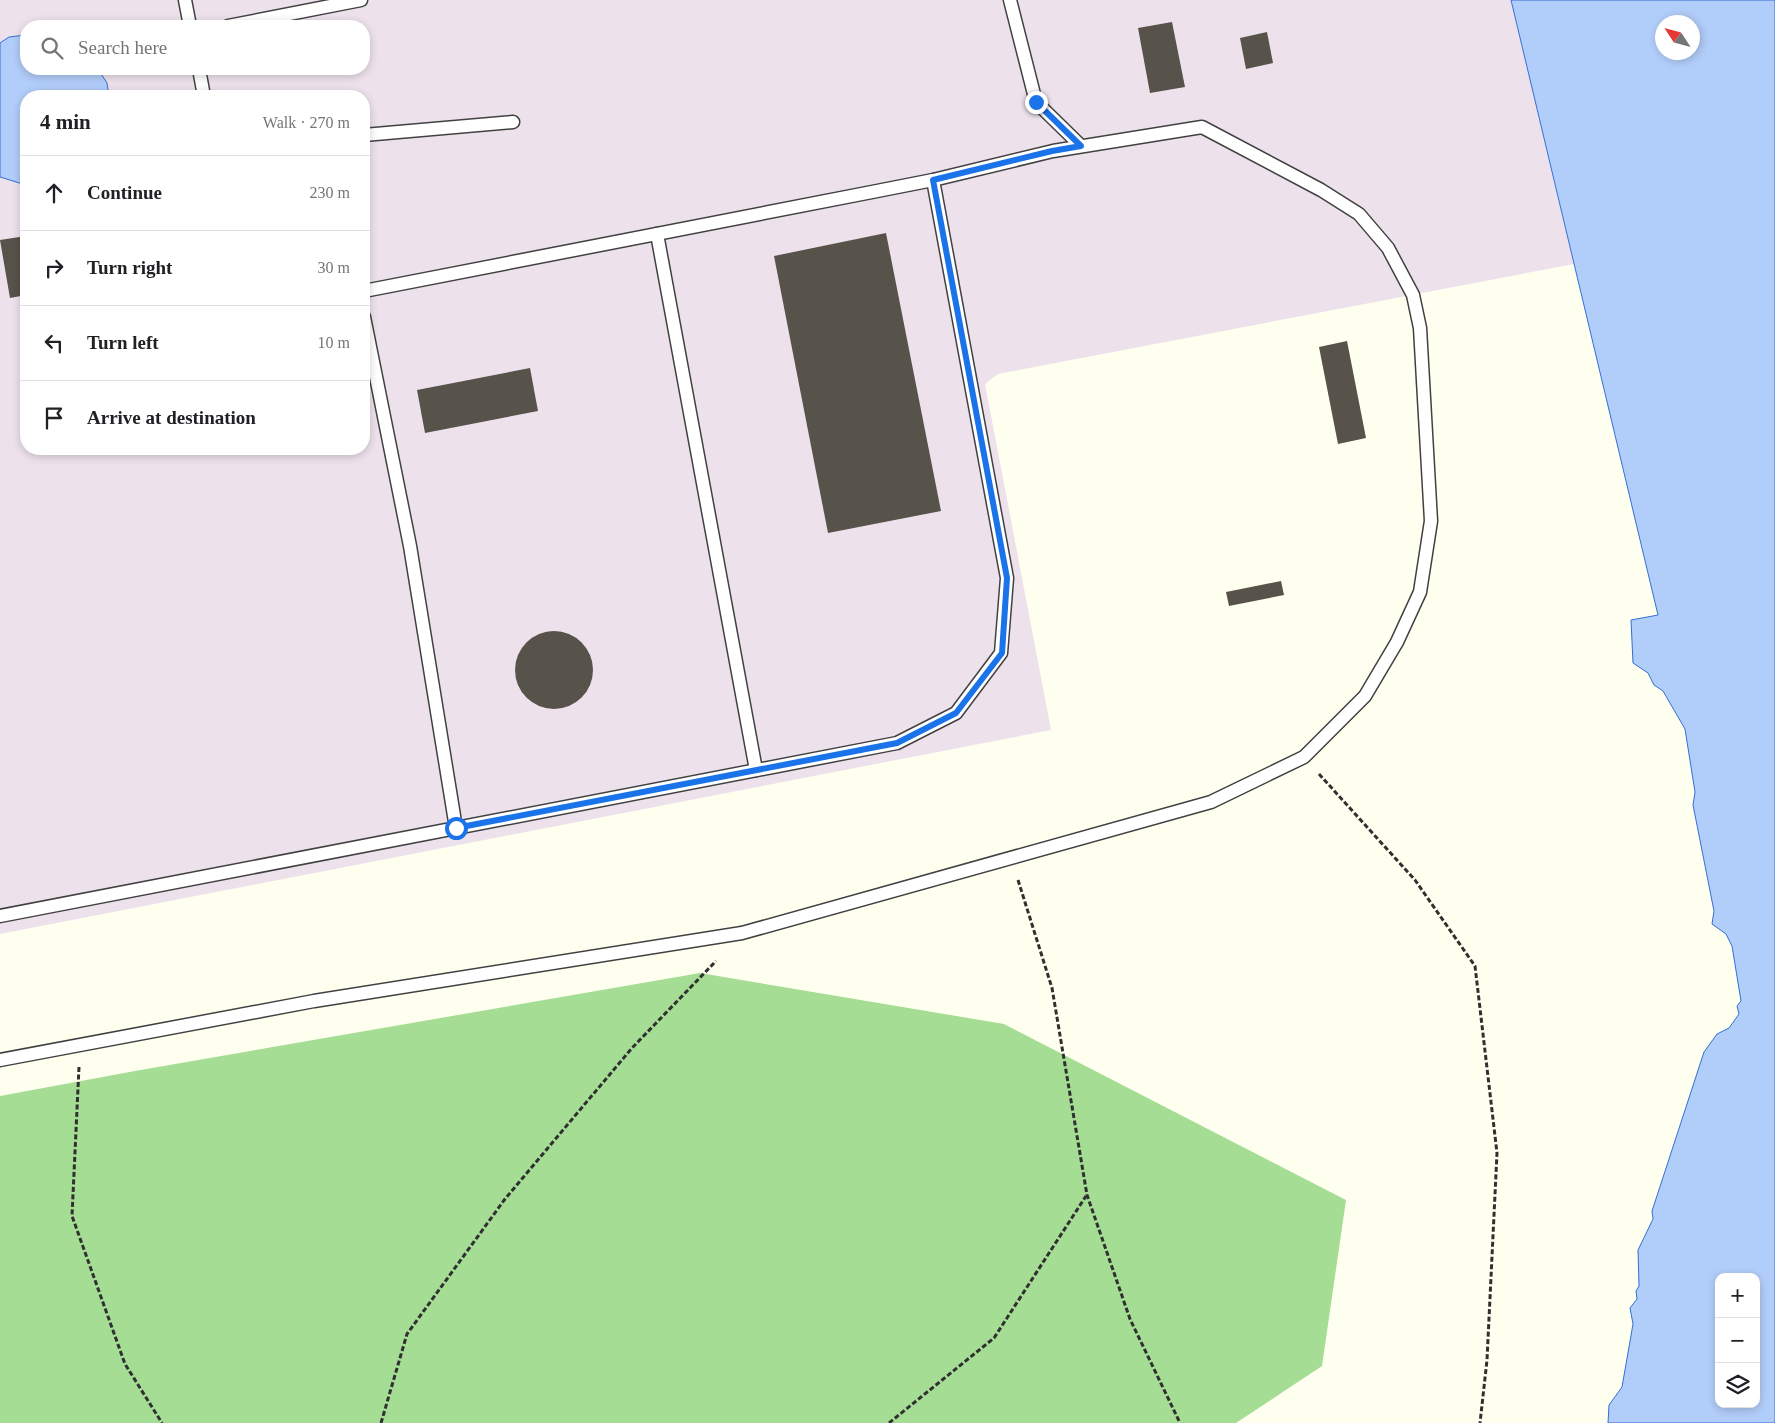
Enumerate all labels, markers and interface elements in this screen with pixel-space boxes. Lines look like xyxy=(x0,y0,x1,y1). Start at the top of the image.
north arrow xyxy=(1655,15,1700,60)
search box xyxy=(20,20,370,75)
icon: search xyxy=(38,34,66,62)
text: Search here xyxy=(78,37,167,58)
route end xyxy=(1025,91,1048,114)
text: 4 min xyxy=(40,110,91,134)
text: Walk · 270 m xyxy=(263,114,350,131)
icon: ahead xyxy=(40,179,68,207)
text: Continue xyxy=(87,182,162,203)
text: 230 m xyxy=(310,184,350,201)
icon: right xyxy=(40,254,68,282)
text: Turn right xyxy=(87,257,172,278)
text: 30 m xyxy=(318,259,350,276)
icon: left xyxy=(40,329,68,357)
text: Turn left xyxy=(87,332,159,353)
text: 10 m xyxy=(318,334,350,351)
icon: arrive xyxy=(40,404,68,432)
text: Arrive at destination xyxy=(87,407,256,428)
route start xyxy=(445,817,468,840)
map controls xyxy=(1715,1273,1760,1408)
button: + xyxy=(1715,1273,1760,1318)
button: − xyxy=(1715,1318,1760,1363)
button: layers xyxy=(1715,1363,1760,1408)

